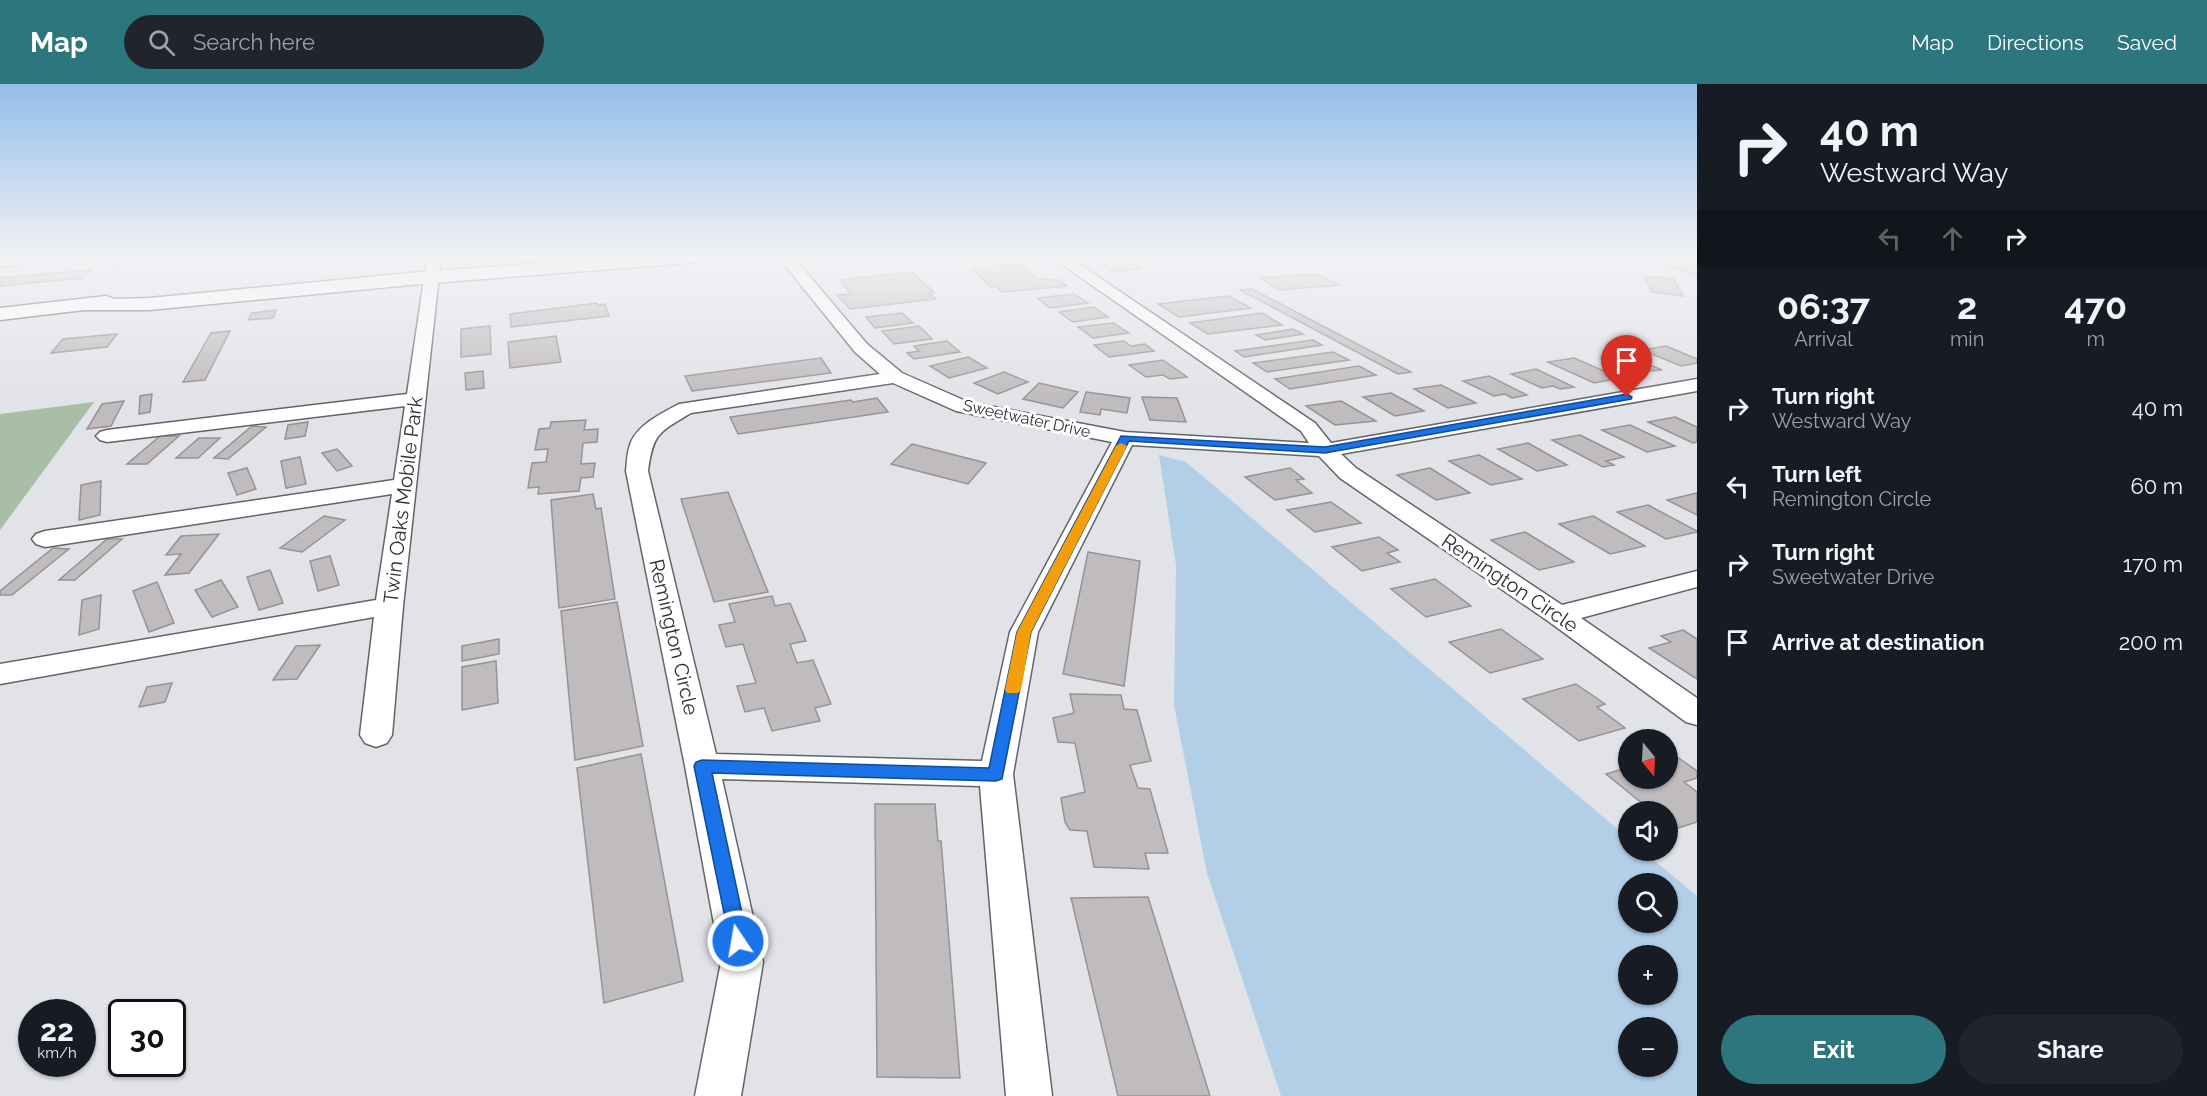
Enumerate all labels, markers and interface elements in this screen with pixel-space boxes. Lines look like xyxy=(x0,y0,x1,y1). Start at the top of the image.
search box xyxy=(124,15,544,69)
text: Map xyxy=(30,26,88,59)
icon: search xyxy=(145,26,178,59)
text: Search here xyxy=(193,29,315,55)
text: Map xyxy=(1911,30,1954,55)
text: Directions xyxy=(1987,30,2084,55)
text: Saved xyxy=(2117,30,2177,55)
text: 40 m xyxy=(1820,107,1919,156)
icon: right xyxy=(1721,108,1799,186)
text: Westward Way xyxy=(1820,157,2008,188)
icon: left xyxy=(1873,222,1906,255)
icon: ahead xyxy=(1936,222,1969,255)
icon: right xyxy=(1999,222,2032,255)
text: 06:37 xyxy=(1777,285,1870,327)
text: 2 xyxy=(1957,285,1977,327)
text: 470 xyxy=(2064,285,2127,327)
text: Arrival xyxy=(1794,327,1853,351)
text: min xyxy=(1950,327,1984,351)
text: m xyxy=(2086,327,2105,351)
pin xyxy=(1601,335,1652,397)
icon: arrive xyxy=(1610,344,1643,377)
text: Turn right xyxy=(1772,383,1875,409)
icon: right xyxy=(1721,392,1754,425)
street label: Twin Oaks Mobile Park xyxy=(378,395,428,605)
text: 40 m xyxy=(2132,395,2183,421)
street label: Sweetwater Drive xyxy=(961,396,1092,441)
text: Westward Way xyxy=(1772,409,1911,433)
text: Turn left xyxy=(1772,461,1862,487)
icon: left xyxy=(1721,470,1754,503)
text: 60 m xyxy=(2130,473,2183,499)
text: Remington Circle xyxy=(1772,487,1931,511)
street label: Remington Circle xyxy=(1437,528,1583,638)
text: Turn right xyxy=(1772,539,1875,565)
icon: right xyxy=(1721,548,1754,581)
text: 170 m xyxy=(2123,551,2183,577)
street label: Remington Circle xyxy=(644,557,704,718)
text: Sweetwater Drive xyxy=(1772,565,1934,589)
icon: arrive xyxy=(1721,626,1754,659)
text: Arrive at destination xyxy=(1772,629,1985,655)
text: 200 m xyxy=(2119,629,2183,655)
north arrow xyxy=(1618,729,1678,789)
map controls xyxy=(1618,729,1678,1077)
button: sound xyxy=(1618,801,1678,861)
button: search xyxy=(1618,873,1678,933)
position arrow xyxy=(706,909,770,973)
button: + xyxy=(1618,945,1678,1005)
speed limit sign: 30 xyxy=(108,999,186,1077)
text: 22 xyxy=(40,1013,74,1048)
button: Exit xyxy=(1721,1015,1946,1084)
button: Share xyxy=(1958,1015,2183,1084)
button: − xyxy=(1618,1017,1678,1077)
text: km/h xyxy=(37,1044,77,1062)

